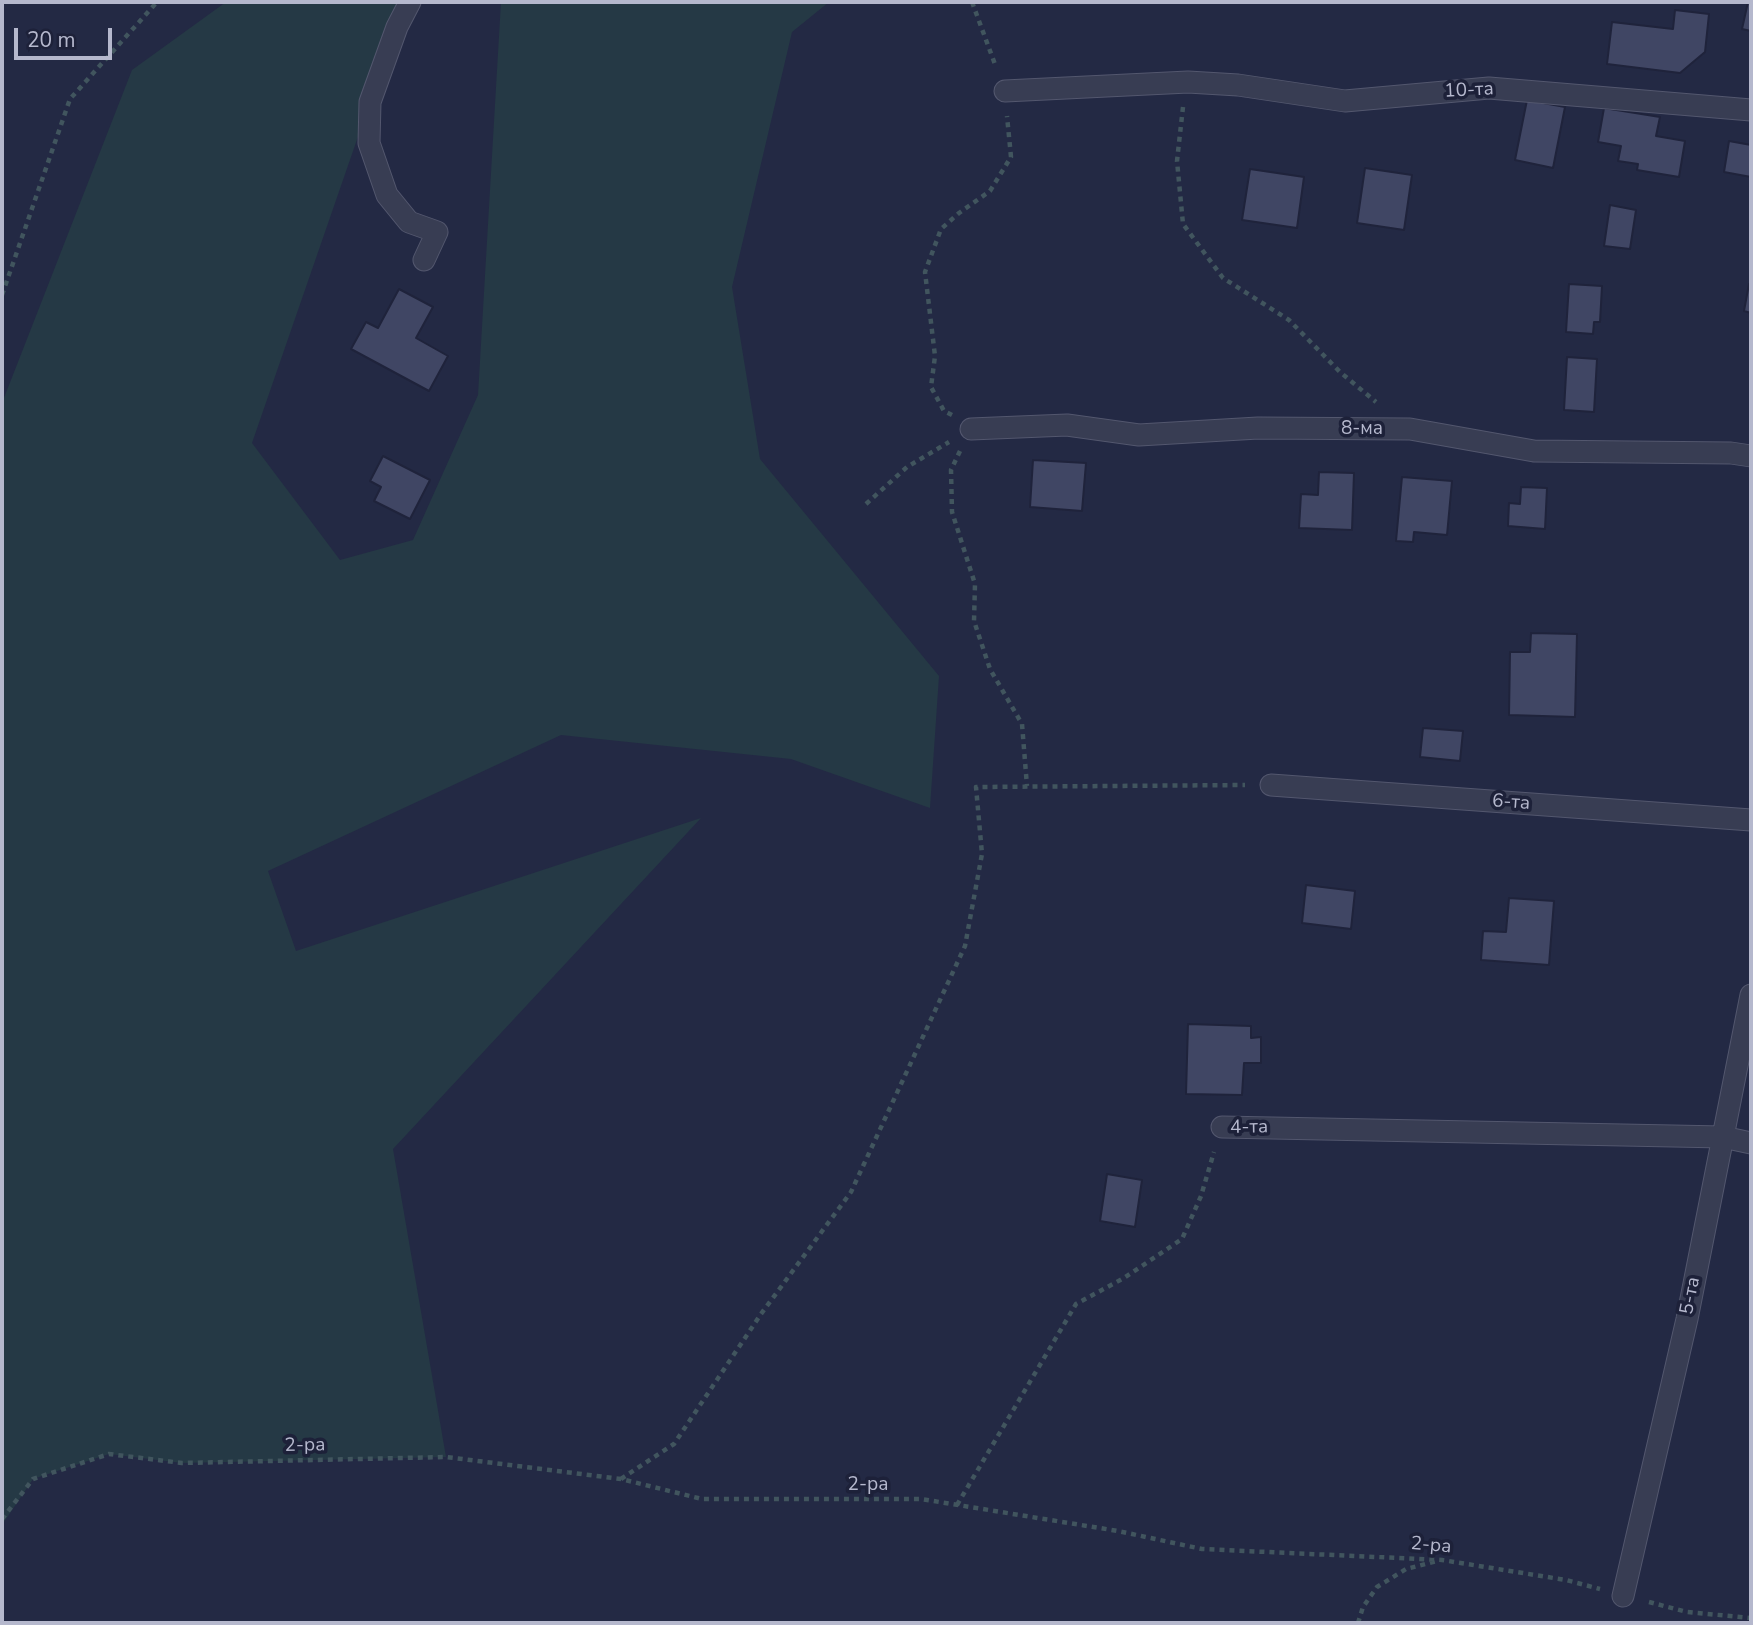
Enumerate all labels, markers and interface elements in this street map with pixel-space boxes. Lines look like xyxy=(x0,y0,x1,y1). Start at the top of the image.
scale bar xyxy=(18,14,116,58)
text: 20 m xyxy=(27,26,76,54)
street label: 10-та xyxy=(1444,78,1494,104)
street label: 8-ма xyxy=(1341,418,1383,440)
street label: 6-та xyxy=(1491,790,1531,816)
street label: 4-та xyxy=(1230,1116,1268,1140)
street label: 5-та xyxy=(1676,1275,1706,1317)
street label: 2-ра xyxy=(284,1434,326,1458)
street label: 2-ра xyxy=(848,1474,888,1496)
street label: 2-ра xyxy=(1410,1533,1452,1559)

